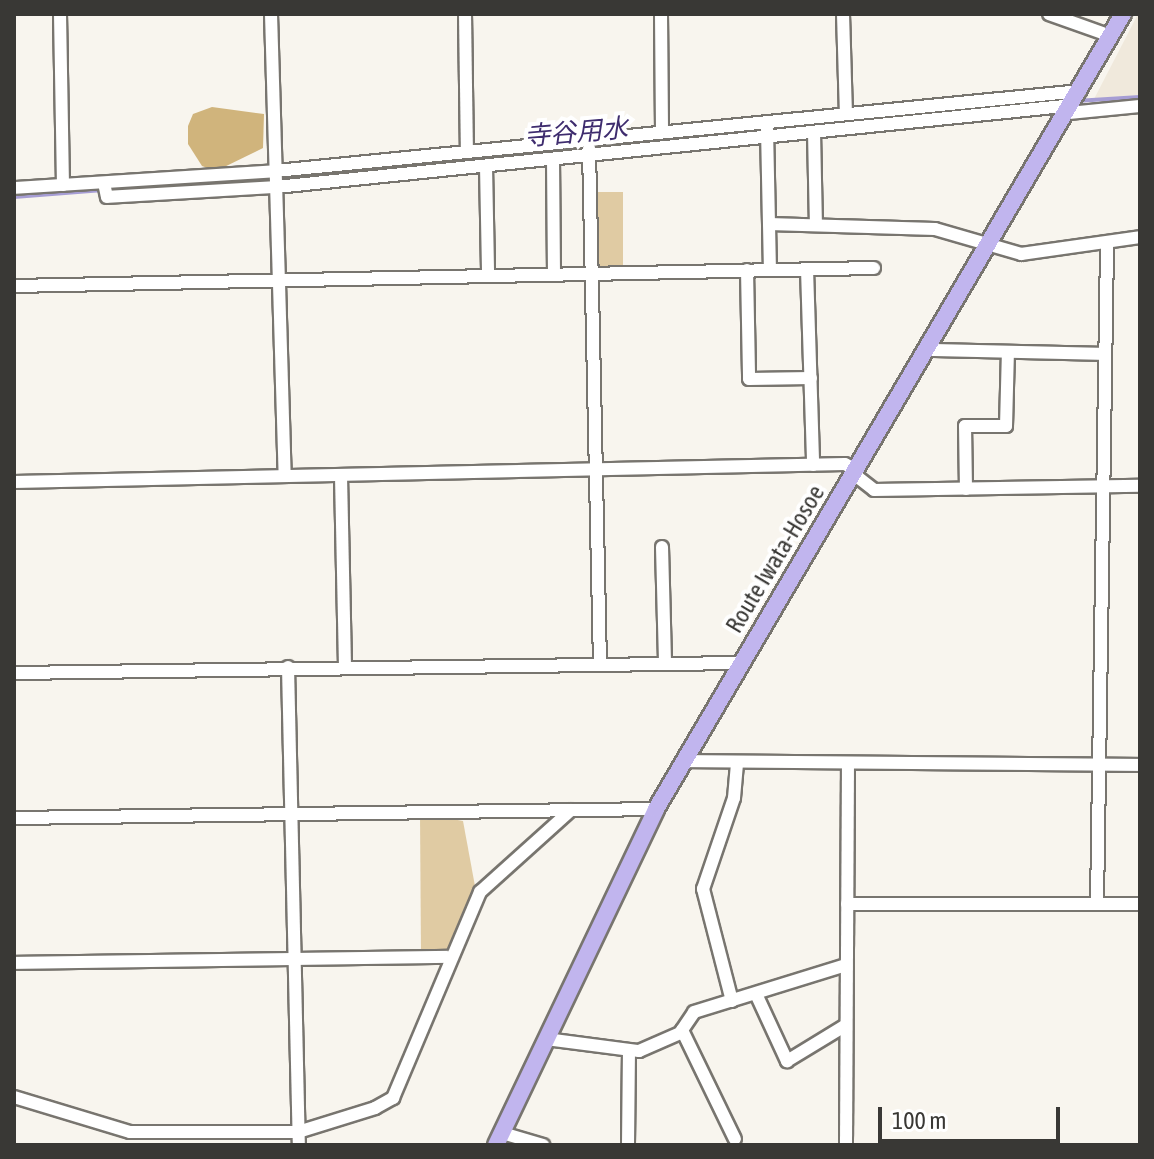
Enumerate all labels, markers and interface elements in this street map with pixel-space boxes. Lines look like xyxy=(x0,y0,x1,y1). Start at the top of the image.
water label: 寺谷用水 xyxy=(523,113,629,153)
street label: Route Iwata-Hosoe xyxy=(720,480,830,638)
scale bar xyxy=(882,1091,1064,1141)
text: 100 m xyxy=(892,1107,946,1134)

